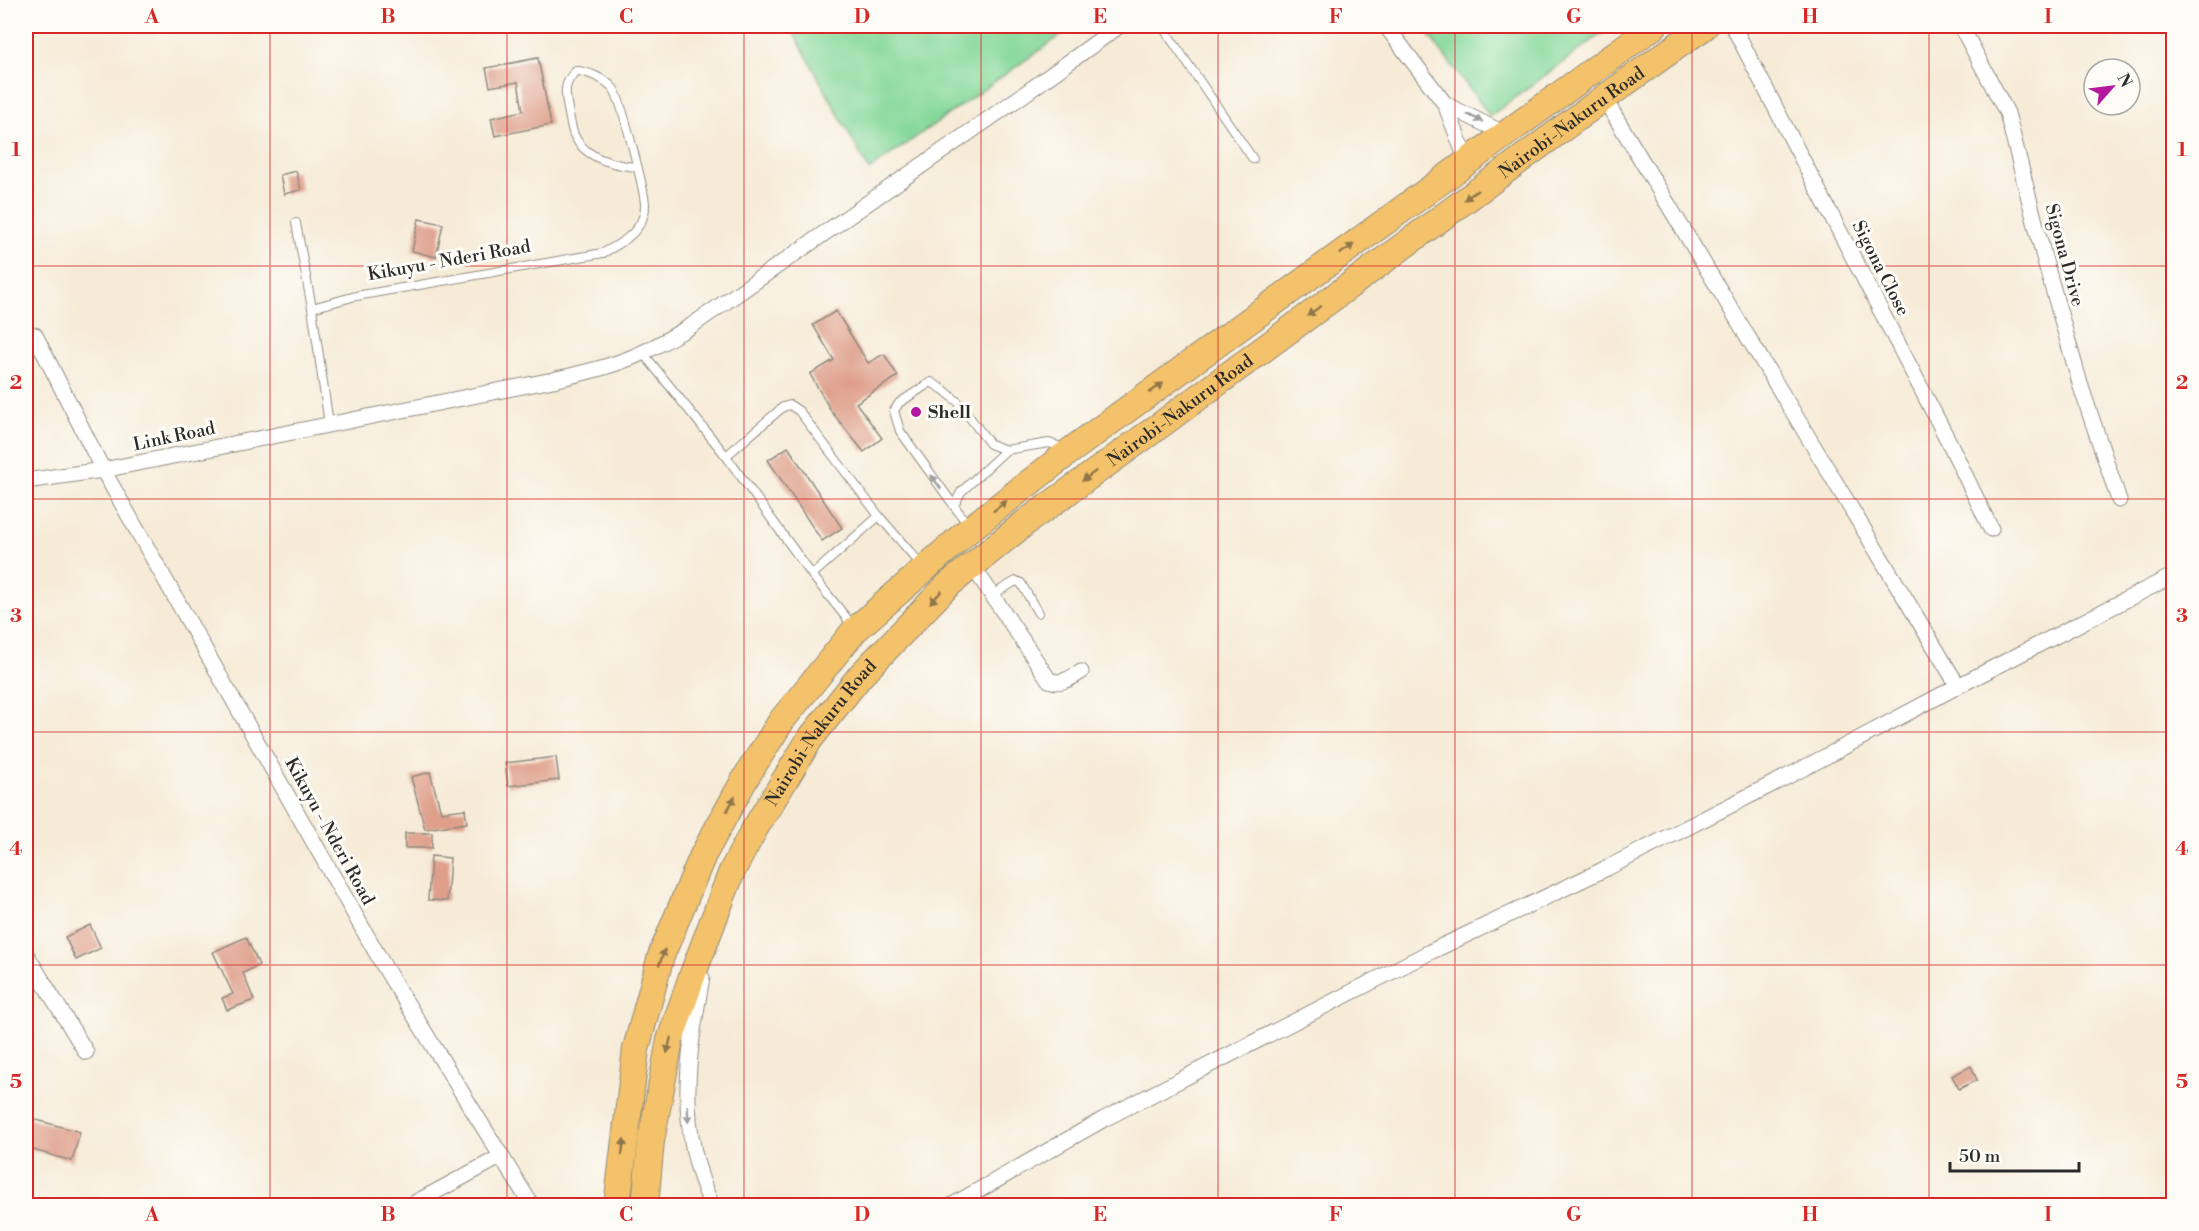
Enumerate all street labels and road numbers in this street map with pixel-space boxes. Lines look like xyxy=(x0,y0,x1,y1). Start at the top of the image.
street label: Nairobi-Nakuru Road xyxy=(1494,61,1650,184)
street label: Sigona Drive xyxy=(2040,201,2089,309)
street label: Sigona Close xyxy=(1847,217,1914,320)
street label: Kikuyu - Nderi Road xyxy=(366,235,533,286)
street label: Nairobi-Nakuru Road xyxy=(1103,349,1259,472)
street label: Link Road xyxy=(131,416,218,456)
street label: Nairobi-Nakuru Road xyxy=(761,654,882,810)
street label: Kikuyu - Nderi Road xyxy=(280,753,380,910)

